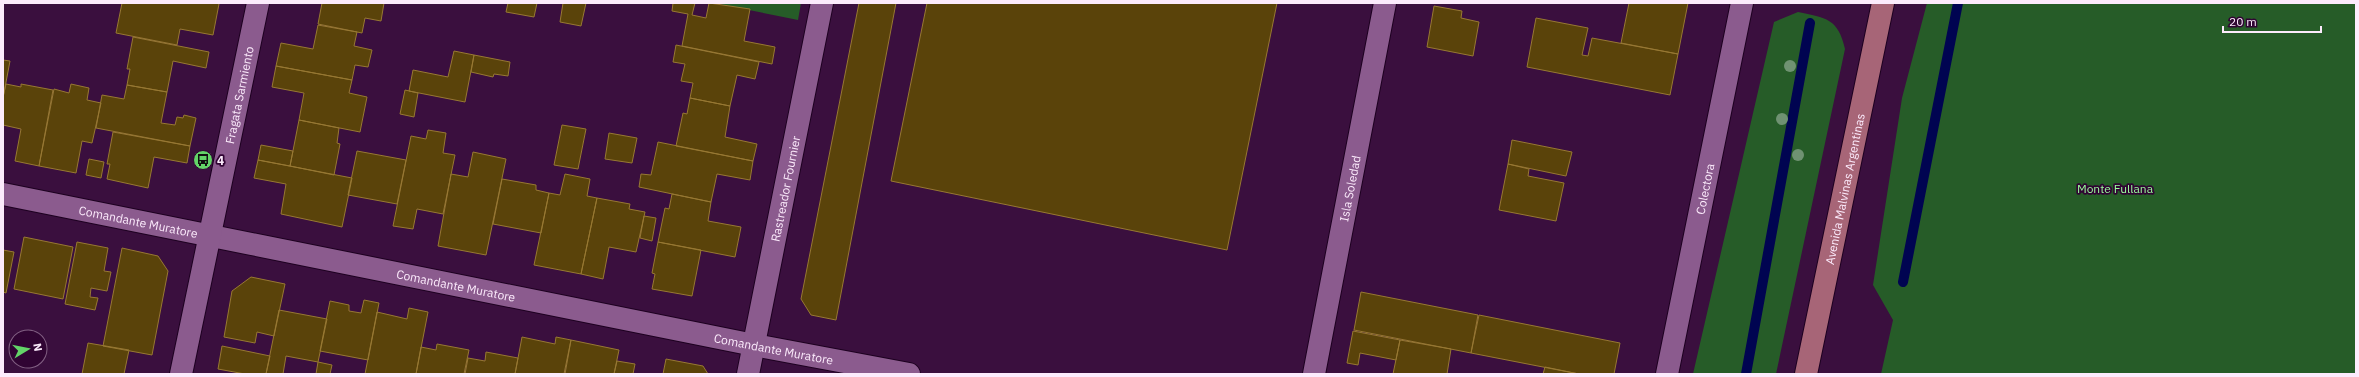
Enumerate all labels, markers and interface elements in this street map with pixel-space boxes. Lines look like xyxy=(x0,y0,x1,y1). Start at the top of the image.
scale bar xyxy=(2223,8,2321,34)
text: 20 m xyxy=(2229,14,2257,29)
street label: Fragata Sarmiento xyxy=(222,45,256,145)
street label: Avenida Malvinas Argentinas xyxy=(1821,112,1867,266)
street label: Rastreador Fournier xyxy=(767,134,803,243)
bus stop icon: 4 xyxy=(192,149,214,171)
place label: 4 xyxy=(217,153,224,168)
street label: Isla Soledad xyxy=(1336,154,1363,223)
street label: Colectora xyxy=(1692,161,1717,216)
park label: Monte Fullana xyxy=(2077,181,2154,196)
street label: Comandante Muratore xyxy=(78,202,199,241)
street label: Comandante Muratore xyxy=(395,266,517,304)
north arrow xyxy=(8,329,48,369)
street label: Comandante Muratore xyxy=(713,330,835,367)
text: N xyxy=(30,342,45,352)

